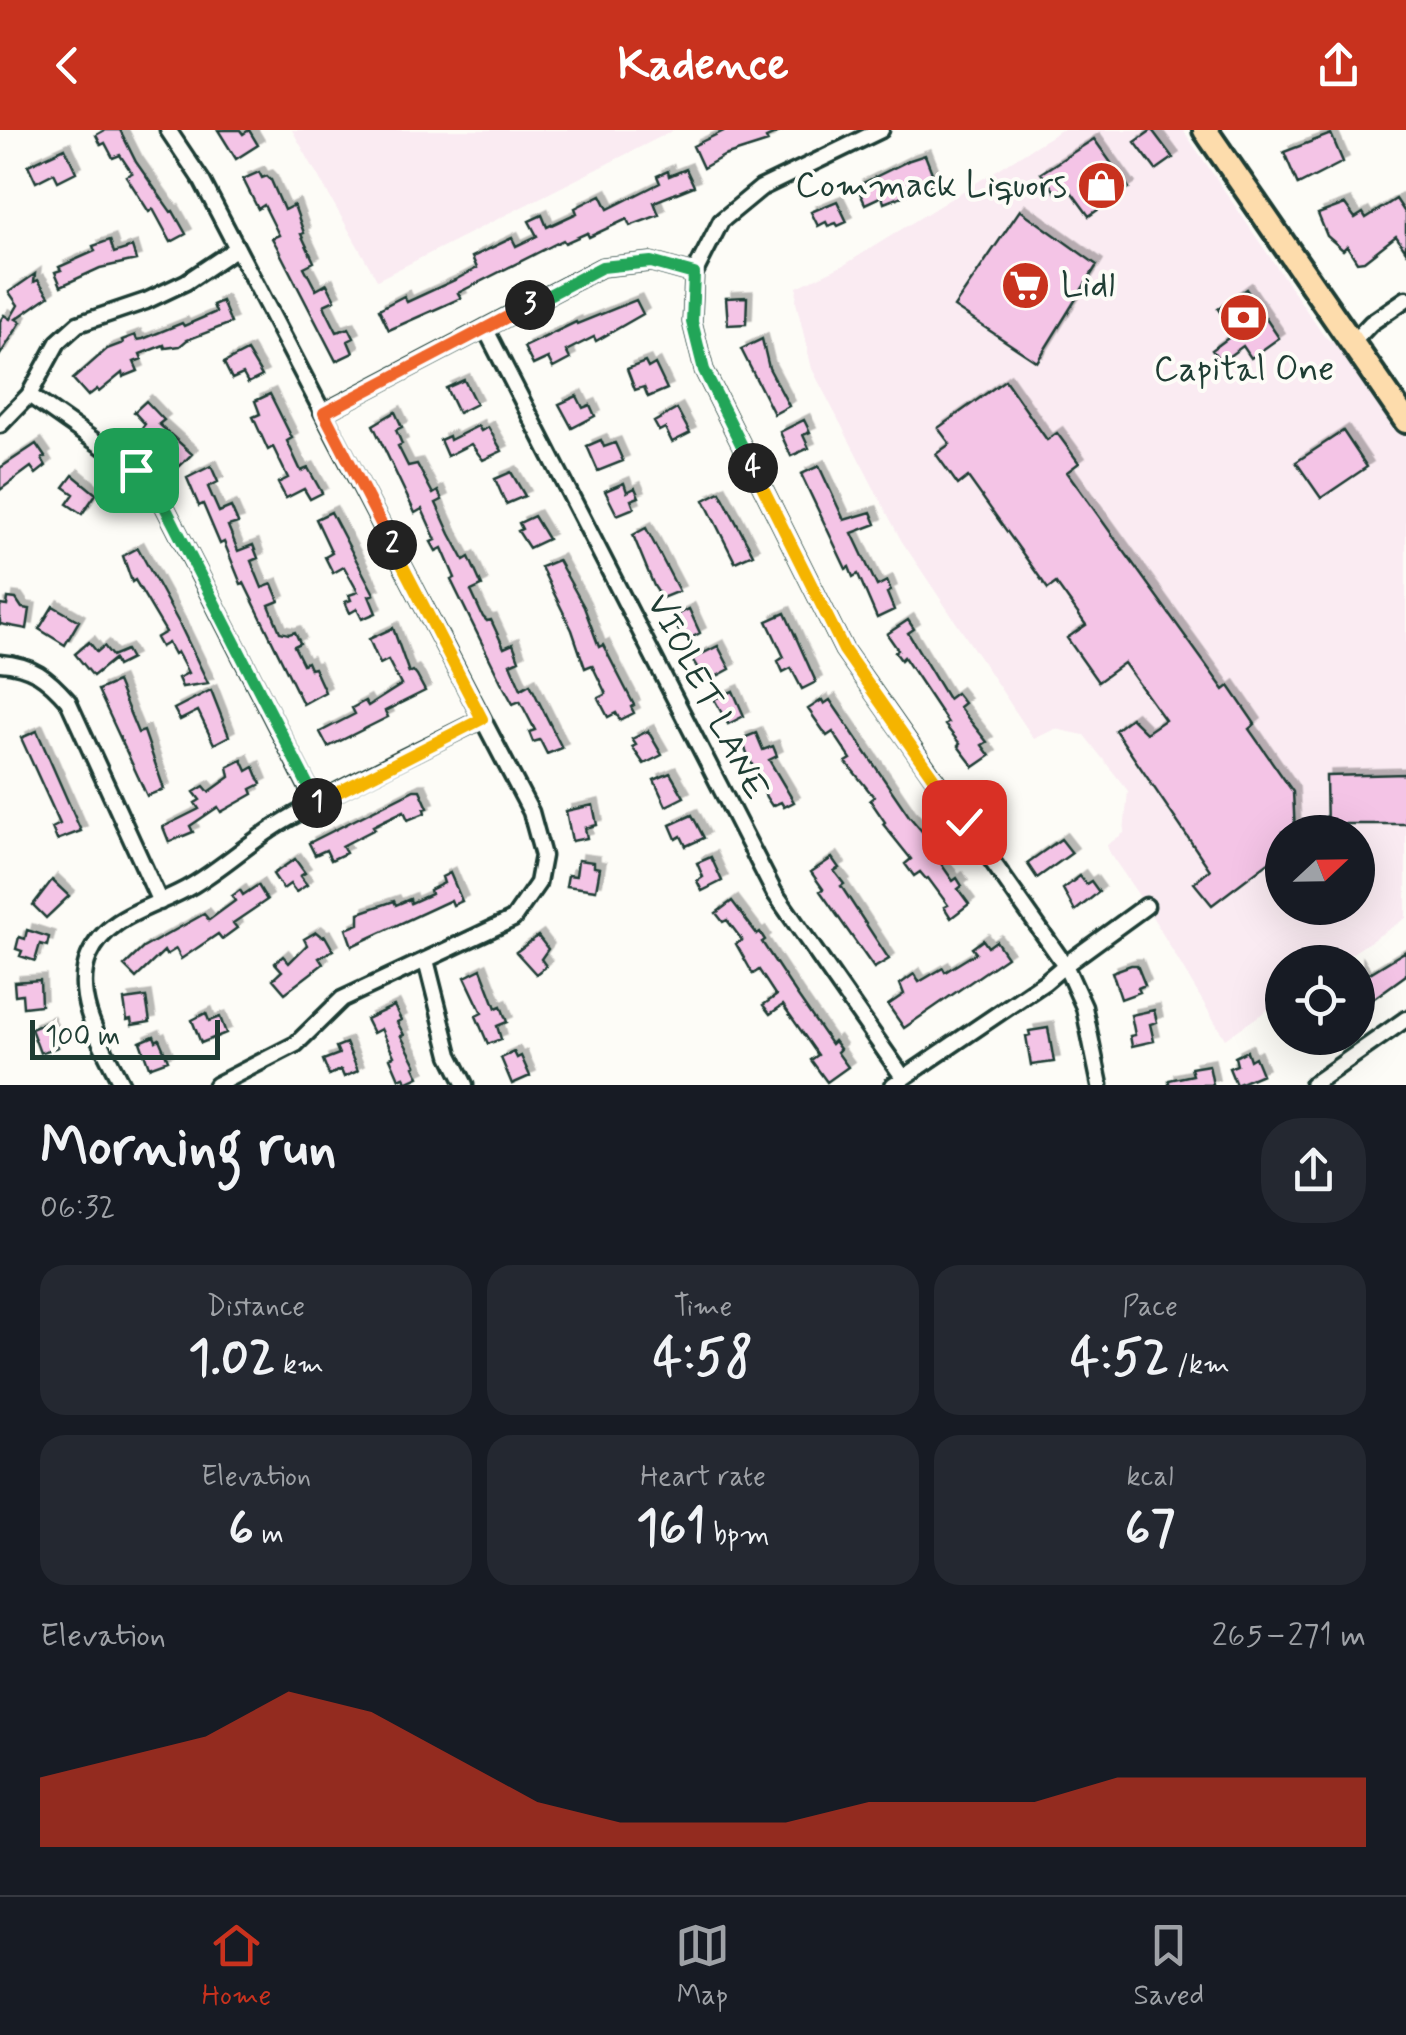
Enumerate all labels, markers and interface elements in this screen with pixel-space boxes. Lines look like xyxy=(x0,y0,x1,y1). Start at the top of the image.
text: Kadence xyxy=(617,36,789,95)
icon: back xyxy=(40,38,95,93)
icon: share xyxy=(1311,38,1366,93)
shop icon: Commack Liquors xyxy=(1076,160,1128,212)
place label: Commack Liquors xyxy=(795,163,1067,209)
supermarket icon: Lidl xyxy=(1000,260,1052,312)
place label: Lidl xyxy=(1061,263,1115,309)
pin: 3 xyxy=(505,280,555,330)
text: 3 xyxy=(524,286,536,323)
bank icon: Capital One xyxy=(1218,292,1270,344)
place label: Capital One xyxy=(1154,347,1334,393)
pin xyxy=(94,428,179,513)
icon: arrive xyxy=(109,443,164,498)
pin: 4 xyxy=(728,443,778,493)
text: 4 xyxy=(745,449,761,486)
pin: 2 xyxy=(367,520,417,570)
text: 2 xyxy=(385,526,399,563)
street label: VIOLET LANE xyxy=(635,586,779,808)
pin: 1 xyxy=(292,778,342,828)
pin xyxy=(922,780,1007,865)
text: 1 xyxy=(311,784,323,821)
icon: check xyxy=(937,795,992,850)
north arrow xyxy=(1265,815,1375,925)
map controls xyxy=(1265,815,1375,1055)
button: locate xyxy=(1265,945,1375,1055)
scale bar xyxy=(30,1015,220,1060)
text: 100 m xyxy=(45,1019,120,1056)
text: Morning run xyxy=(40,1113,337,1185)
button: share xyxy=(1261,1118,1366,1223)
text: 06:32 xyxy=(40,1187,116,1229)
text: Distance xyxy=(207,1289,305,1326)
text: Time xyxy=(674,1289,732,1326)
text: Pace xyxy=(1122,1289,1178,1326)
text: 1.02 xyxy=(188,1326,275,1392)
text: 4:58 xyxy=(653,1326,753,1392)
text: 4:52 xyxy=(1070,1326,1169,1392)
text: km xyxy=(275,1347,324,1384)
text: /km xyxy=(1169,1347,1230,1384)
text: Elevation xyxy=(201,1459,311,1496)
text: Heart rate xyxy=(640,1459,766,1496)
text: kcal xyxy=(1126,1459,1174,1496)
text: 6 xyxy=(228,1496,254,1562)
text: 161 xyxy=(636,1496,706,1562)
text: 67 xyxy=(1125,1496,1175,1562)
text: m xyxy=(254,1517,284,1554)
text: bpm xyxy=(706,1517,770,1554)
text: Elevation xyxy=(40,1615,166,1657)
text: 265–271 m xyxy=(1212,1615,1366,1657)
tab: Home xyxy=(202,1918,271,2015)
tab: Map xyxy=(675,1918,730,2015)
tab: Saved xyxy=(1133,1918,1204,2015)

